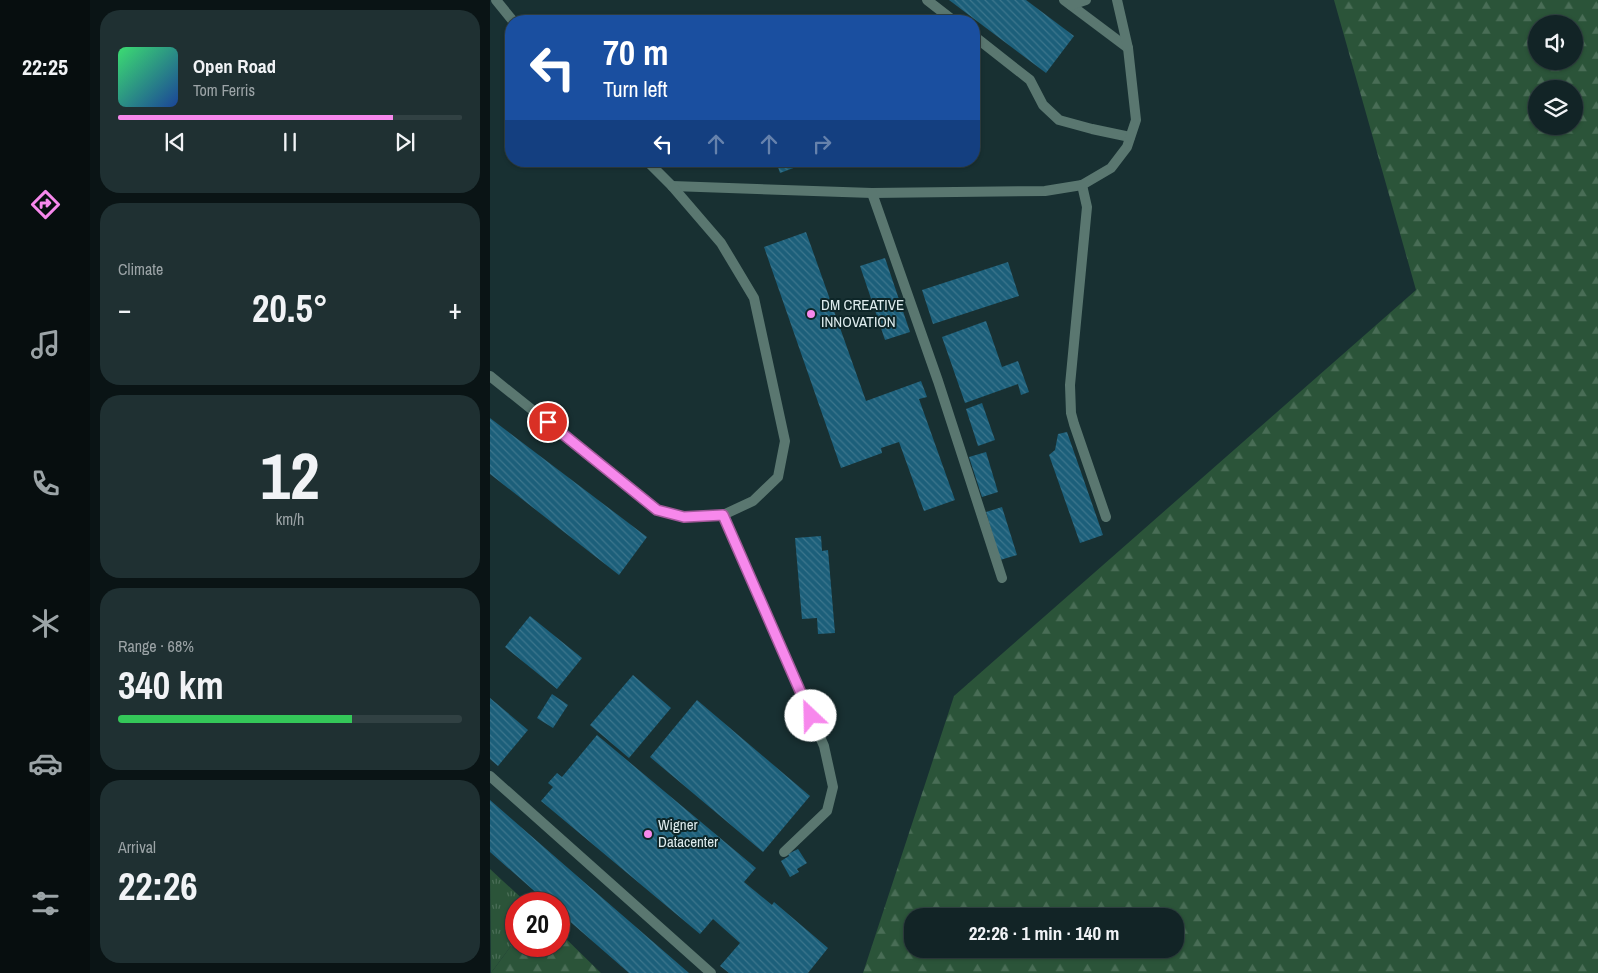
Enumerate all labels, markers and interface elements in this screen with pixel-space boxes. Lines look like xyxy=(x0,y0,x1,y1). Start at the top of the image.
map controls xyxy=(1528,15,1583,135)
button: sound xyxy=(1528,15,1583,70)
text: 70 m xyxy=(603,29,668,76)
icon: left xyxy=(520,35,585,100)
text: 22:25 xyxy=(22,52,68,82)
text: Open Road xyxy=(193,53,276,79)
text: Turn left xyxy=(603,74,668,104)
text: Tom Ferris xyxy=(193,79,255,101)
button: layers xyxy=(1528,80,1583,135)
icon: previous xyxy=(161,128,189,156)
icon: pause xyxy=(276,128,304,156)
icon: next xyxy=(391,128,419,156)
icon: left xyxy=(649,130,677,158)
icon: ahead xyxy=(702,130,730,158)
icon: ahead xyxy=(755,130,783,158)
icon: right xyxy=(808,130,836,158)
icon: directions xyxy=(28,187,63,222)
text: Climate xyxy=(118,258,163,280)
text: 20.5° xyxy=(252,283,328,334)
text: − xyxy=(118,290,131,328)
text: + xyxy=(449,290,462,328)
place label: DM CREATIVE INNOVATION xyxy=(821,294,904,332)
marker: DM CREATIVE INNOVATION xyxy=(805,308,817,320)
icon: music xyxy=(28,327,63,362)
pin xyxy=(527,401,569,443)
icon: arrive xyxy=(534,408,562,436)
text: 12 xyxy=(260,432,320,519)
icon: phone xyxy=(28,466,63,501)
text: km/h xyxy=(276,508,304,530)
icon: climate xyxy=(28,606,63,641)
text: Range · 68% xyxy=(118,635,194,657)
text: 340 km xyxy=(118,660,224,711)
position arrow xyxy=(784,689,836,741)
icon: car xyxy=(28,746,63,781)
place label: Wigner Datacenter xyxy=(658,814,718,852)
marker: Wigner Datacenter xyxy=(642,828,654,840)
text: Arrival xyxy=(118,836,156,858)
text: 22:26 xyxy=(118,861,198,912)
icon: filters xyxy=(28,886,63,921)
speed limit sign: 20 xyxy=(505,892,570,957)
text: 22:26 · 1 min · 140 m xyxy=(969,920,1119,946)

